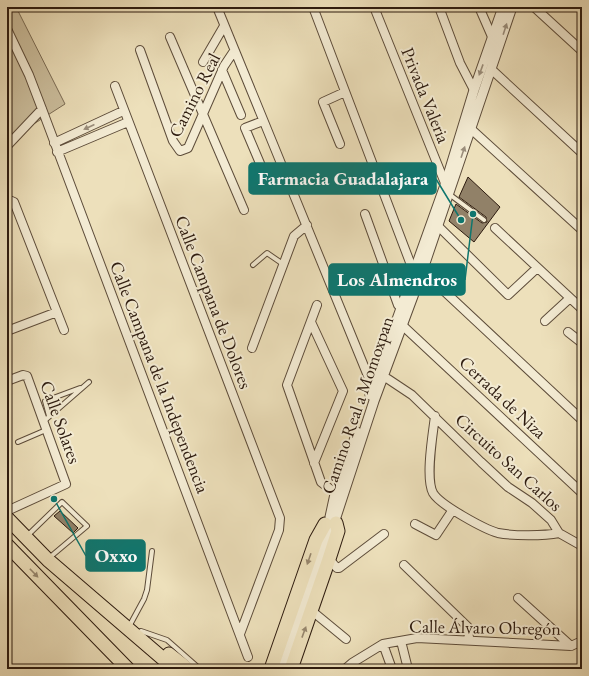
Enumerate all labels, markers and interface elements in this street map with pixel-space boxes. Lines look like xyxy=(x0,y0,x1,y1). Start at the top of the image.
one-way arrow xyxy=(502,23,508,35)
street label: Privada Valeria xyxy=(396,44,456,147)
street label: Camino Real xyxy=(163,49,225,141)
one-way arrow xyxy=(478,65,484,77)
one-way arrow xyxy=(83,124,94,130)
one-way arrow xyxy=(460,146,466,158)
callout: Farmacia Guadalajara xyxy=(249,163,436,194)
text: Farmacia Guadalajara xyxy=(258,166,429,191)
street label: Calle Campana de Dolores xyxy=(170,212,258,392)
street label: Calle Campana de la Independencia xyxy=(105,258,215,497)
callout: Los Almendros xyxy=(329,264,465,295)
text: Los Almendros xyxy=(337,267,457,292)
street label: Camino Real a Momoxpan xyxy=(316,313,398,497)
street label: Cerrada de Niza xyxy=(454,351,552,444)
street label: Calle Solares xyxy=(35,377,87,467)
street label: Circuito San Carlos xyxy=(451,408,567,516)
callout: Oxxo xyxy=(86,540,145,571)
text: Oxxo xyxy=(95,543,138,568)
one-way arrow xyxy=(306,554,312,566)
one-way arrow xyxy=(29,568,39,578)
street label: Calle Álvaro Obregón xyxy=(409,614,561,640)
one-way arrow xyxy=(302,626,308,638)

